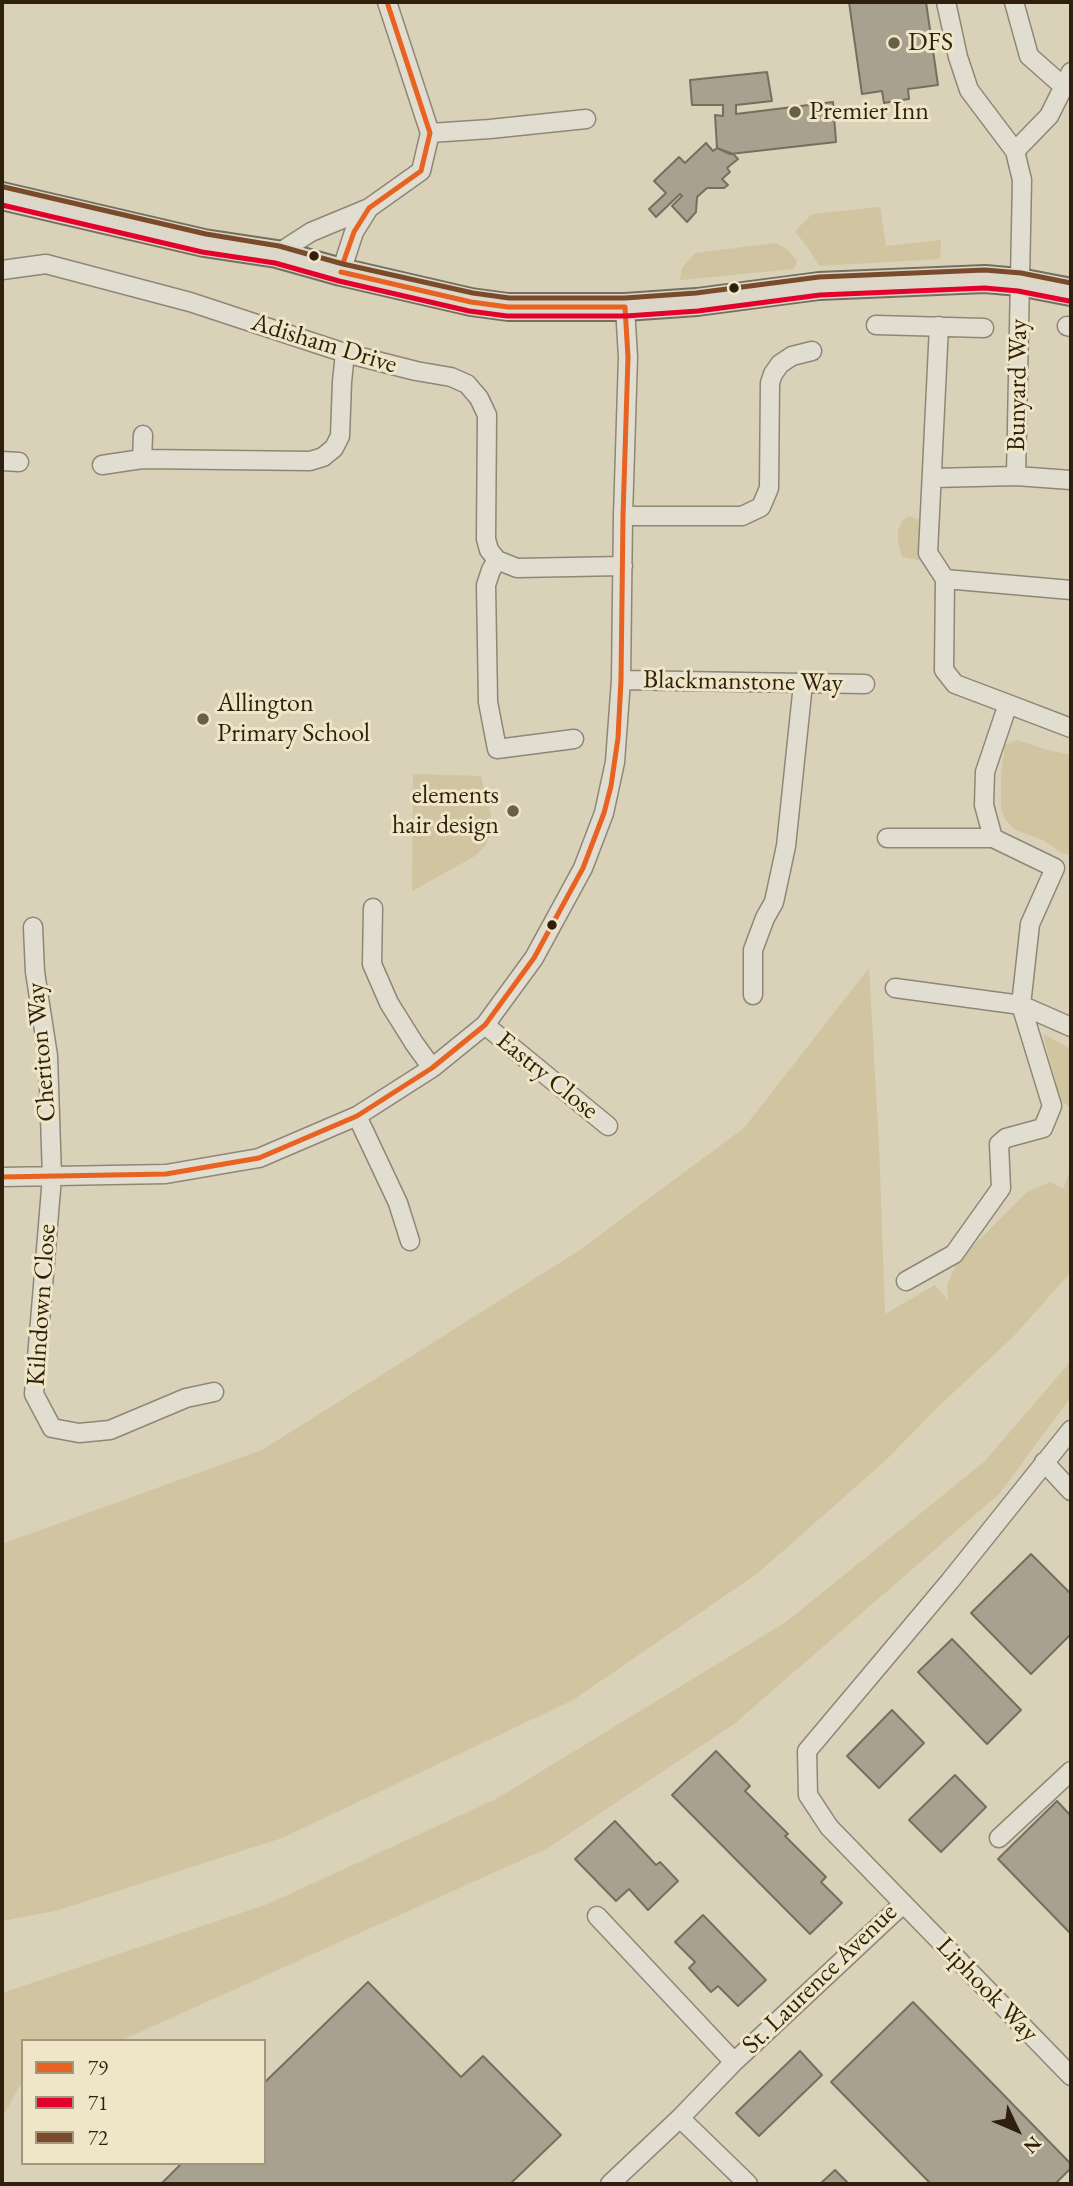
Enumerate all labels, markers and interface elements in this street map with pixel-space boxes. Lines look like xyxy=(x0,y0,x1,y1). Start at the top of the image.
place label: DFS xyxy=(908,27,953,59)
marker: DFS xyxy=(886,35,902,51)
place label: Premier Inn xyxy=(809,96,929,128)
marker: Premier Inn xyxy=(787,104,803,120)
unlabelled marker xyxy=(307,249,321,263)
unlabelled marker xyxy=(727,281,741,295)
street label: Adisham Drive xyxy=(247,307,401,381)
street label: Bunyard Way xyxy=(1001,318,1035,452)
street label: Blackmanstone Way xyxy=(643,665,843,699)
place label: Allington Primary School xyxy=(217,688,370,750)
marker: Allington Primary School xyxy=(195,711,211,727)
place label: elements hair design xyxy=(392,780,499,842)
marker: elements hair design xyxy=(505,803,521,819)
unlabelled marker xyxy=(545,918,559,932)
street label: Cheriton Way xyxy=(20,981,64,1123)
street label: Eastry Close xyxy=(490,1025,604,1127)
street label: Kilndown Close xyxy=(21,1223,63,1387)
street label: St. Laurence Avenue xyxy=(736,1897,904,2061)
street label: Liphook Way xyxy=(929,1931,1045,2049)
legend xyxy=(21,2039,266,2165)
text: 79 xyxy=(88,2054,108,2081)
text: 71 xyxy=(88,2089,108,2116)
north arrow xyxy=(982,2095,1052,2165)
text: 72 xyxy=(88,2124,108,2151)
text: N xyxy=(1018,2131,1047,2159)

